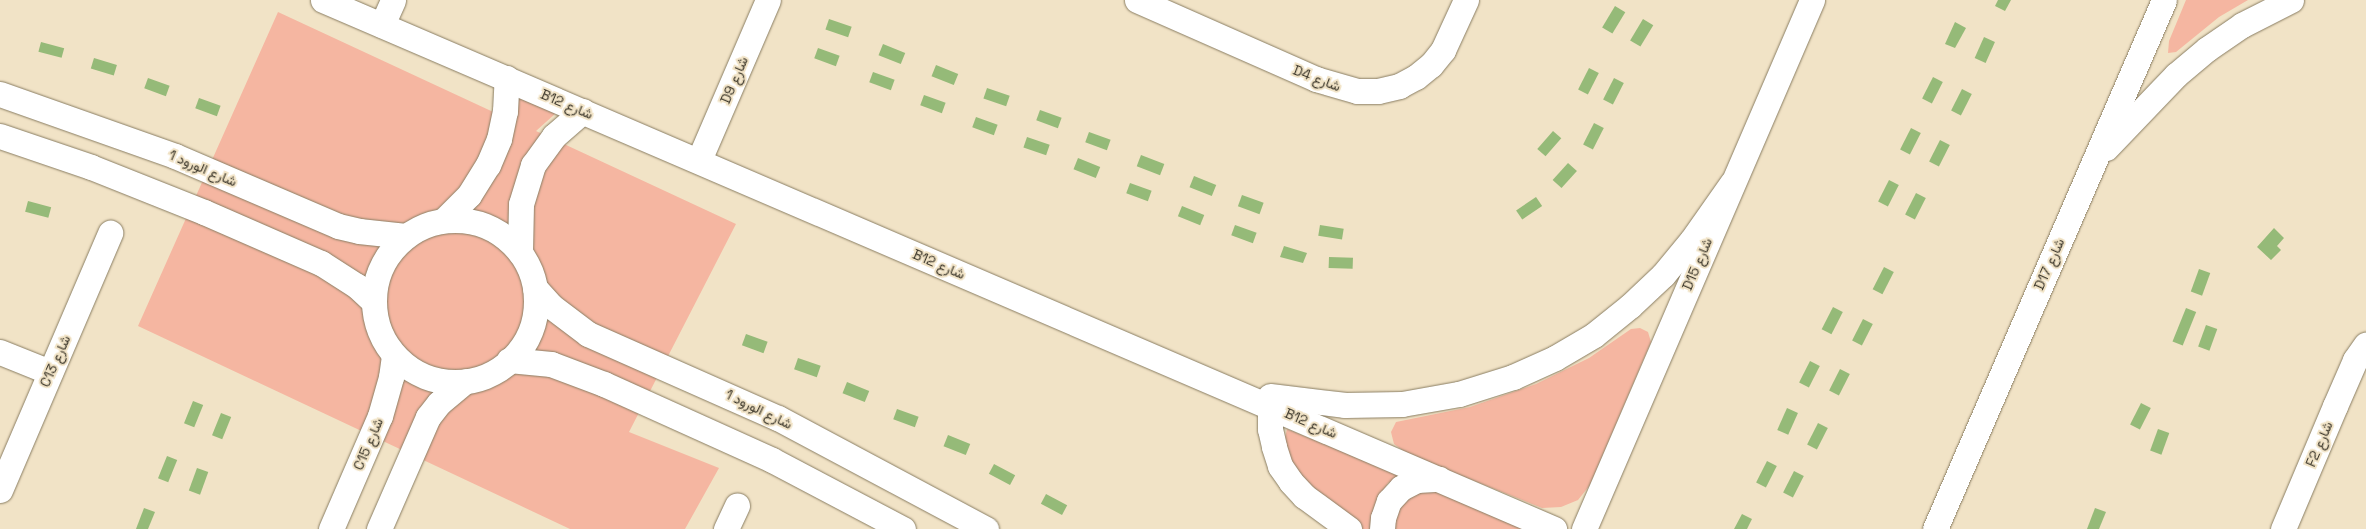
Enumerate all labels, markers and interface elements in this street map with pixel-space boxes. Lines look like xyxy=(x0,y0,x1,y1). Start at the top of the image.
street label: D9 شارع xyxy=(717,54,751,106)
street label: D4 شارع xyxy=(1291,61,1343,95)
street label: B12 شارع xyxy=(538,85,596,123)
street label: شارع الورود 1 xyxy=(166,146,240,190)
street label: D15 شارع xyxy=(1678,235,1716,293)
street label: D17 شارع xyxy=(2030,236,2068,292)
street label: B12 شارع xyxy=(910,245,968,283)
street label: C13 شارع xyxy=(36,332,74,390)
street label: شارع الورود 1 xyxy=(723,386,795,432)
street label: B12 شارع xyxy=(1282,404,1340,442)
street label: C15 شارع xyxy=(350,415,386,473)
street label: F2 شارع xyxy=(2302,419,2336,469)

